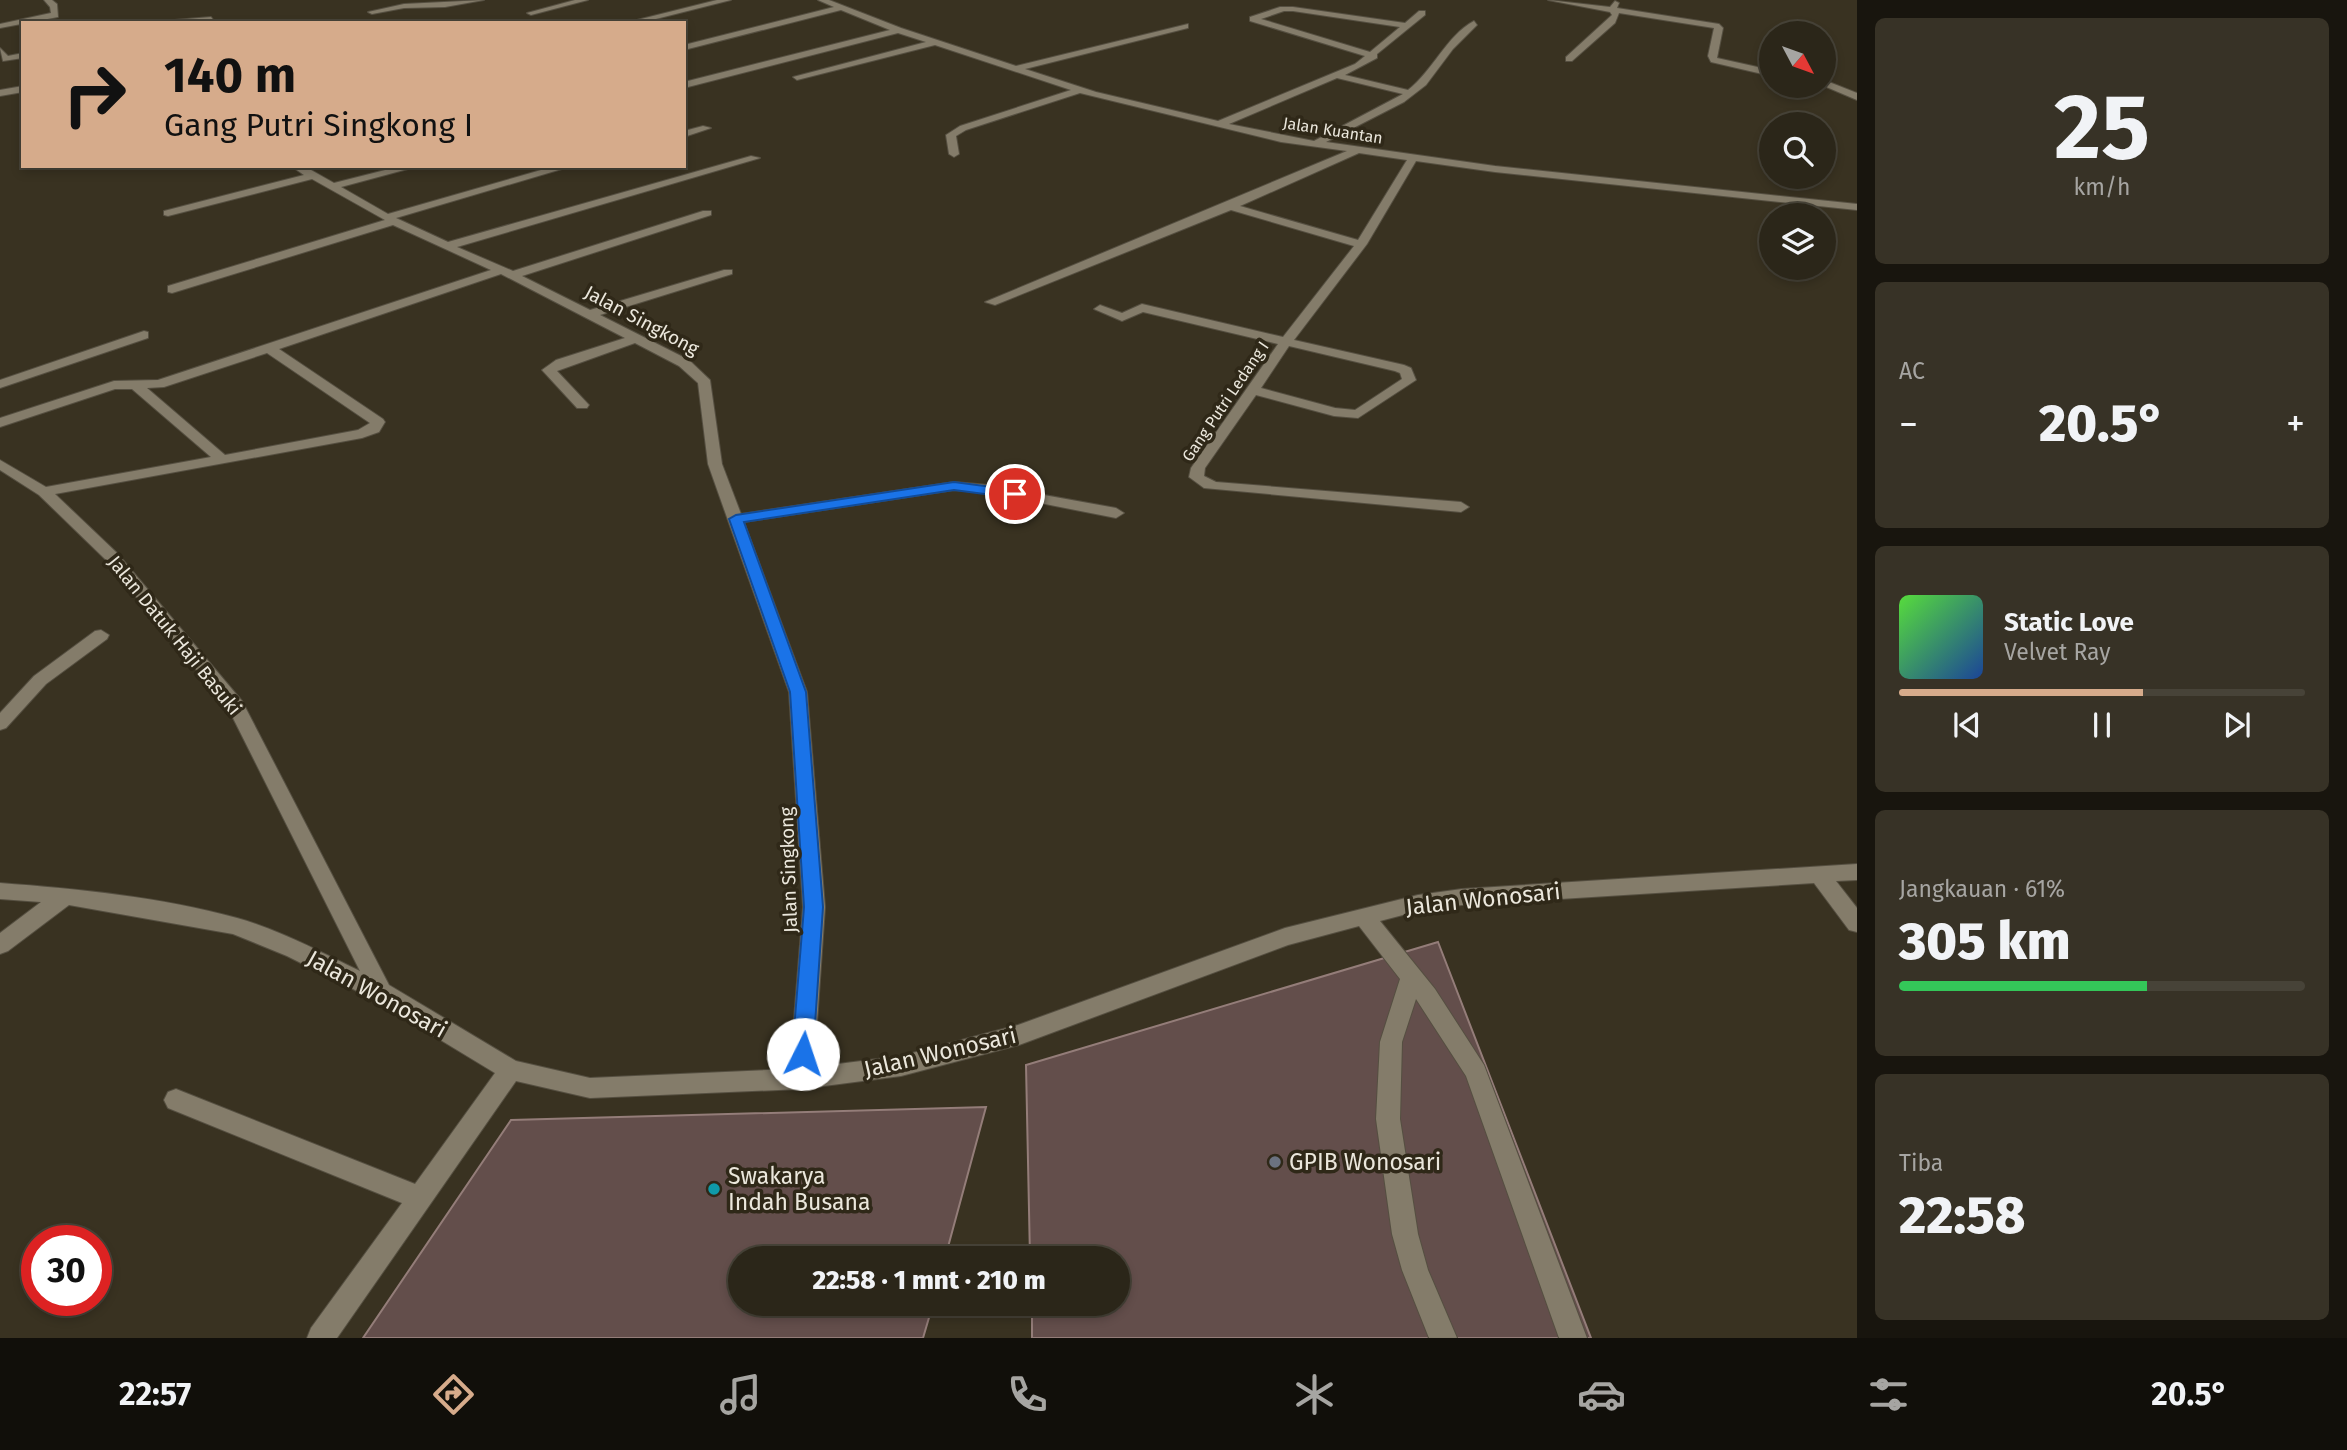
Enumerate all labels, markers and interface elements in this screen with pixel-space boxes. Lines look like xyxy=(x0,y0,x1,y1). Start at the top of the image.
north arrow xyxy=(1759,21,1836,98)
map controls xyxy=(1759,21,1836,280)
text: 140 m xyxy=(164,46,296,105)
icon: right xyxy=(49,49,140,140)
text: 25 xyxy=(2054,73,2150,182)
text: Gang Putri Singkong I xyxy=(164,106,473,144)
button: search xyxy=(1759,112,1836,189)
street label: Jalan Kuantan xyxy=(1282,113,1384,148)
text: km/h xyxy=(2074,173,2130,201)
button: layers xyxy=(1759,203,1836,280)
street label: Jalan Singkong xyxy=(581,281,703,360)
street label: Gang Putri Ledang I xyxy=(1178,338,1273,465)
text: AC xyxy=(1899,357,1925,385)
text: 20.5° xyxy=(2039,392,2165,455)
text: − xyxy=(1899,401,1918,447)
text: + xyxy=(2286,401,2305,447)
pin xyxy=(985,464,1045,524)
icon: arrive xyxy=(996,475,1034,513)
street label: Jalan Datuk Haji Basuki xyxy=(103,551,246,720)
text: Static Love xyxy=(2004,607,2134,638)
text: Velvet Ray xyxy=(2004,638,2111,666)
icon: previous xyxy=(1948,706,1986,744)
icon: pause xyxy=(2083,706,2121,744)
icon: next xyxy=(2218,706,2256,744)
street label: Jalan Singkong xyxy=(775,806,802,934)
text: Jangkauan · 61% xyxy=(1899,875,2065,903)
street label: Jalan Wonosari xyxy=(1404,877,1562,921)
text: 305 km xyxy=(1899,910,2071,973)
street label: Jalan Wonosari xyxy=(302,944,452,1044)
position arrow xyxy=(766,1017,840,1091)
street label: Jalan Wonosari xyxy=(861,1021,1019,1083)
place label: GPIB Wonosari xyxy=(1289,1148,1441,1176)
text: Tiba xyxy=(1899,1149,1943,1177)
marker: GPIB Wonosari xyxy=(1267,1154,1283,1170)
place label: Swakarya Indah Busana xyxy=(728,1162,871,1216)
marker: Swakarya Indah Busana xyxy=(706,1181,722,1197)
text: 22:58 xyxy=(1899,1184,2025,1247)
speed limit sign: 30 xyxy=(21,1225,112,1316)
text: 22:58 · 1 mnt · 210 m xyxy=(812,1265,1046,1296)
icon: directions xyxy=(429,1370,478,1419)
icon: music xyxy=(716,1370,765,1419)
icon: phone xyxy=(1003,1370,1052,1419)
icon: climate xyxy=(1290,1370,1339,1419)
icon: car xyxy=(1577,1370,1626,1419)
icon: filters xyxy=(1864,1370,1913,1419)
text: 22:57 xyxy=(119,1375,191,1413)
text: 20.5° xyxy=(2151,1375,2228,1413)

